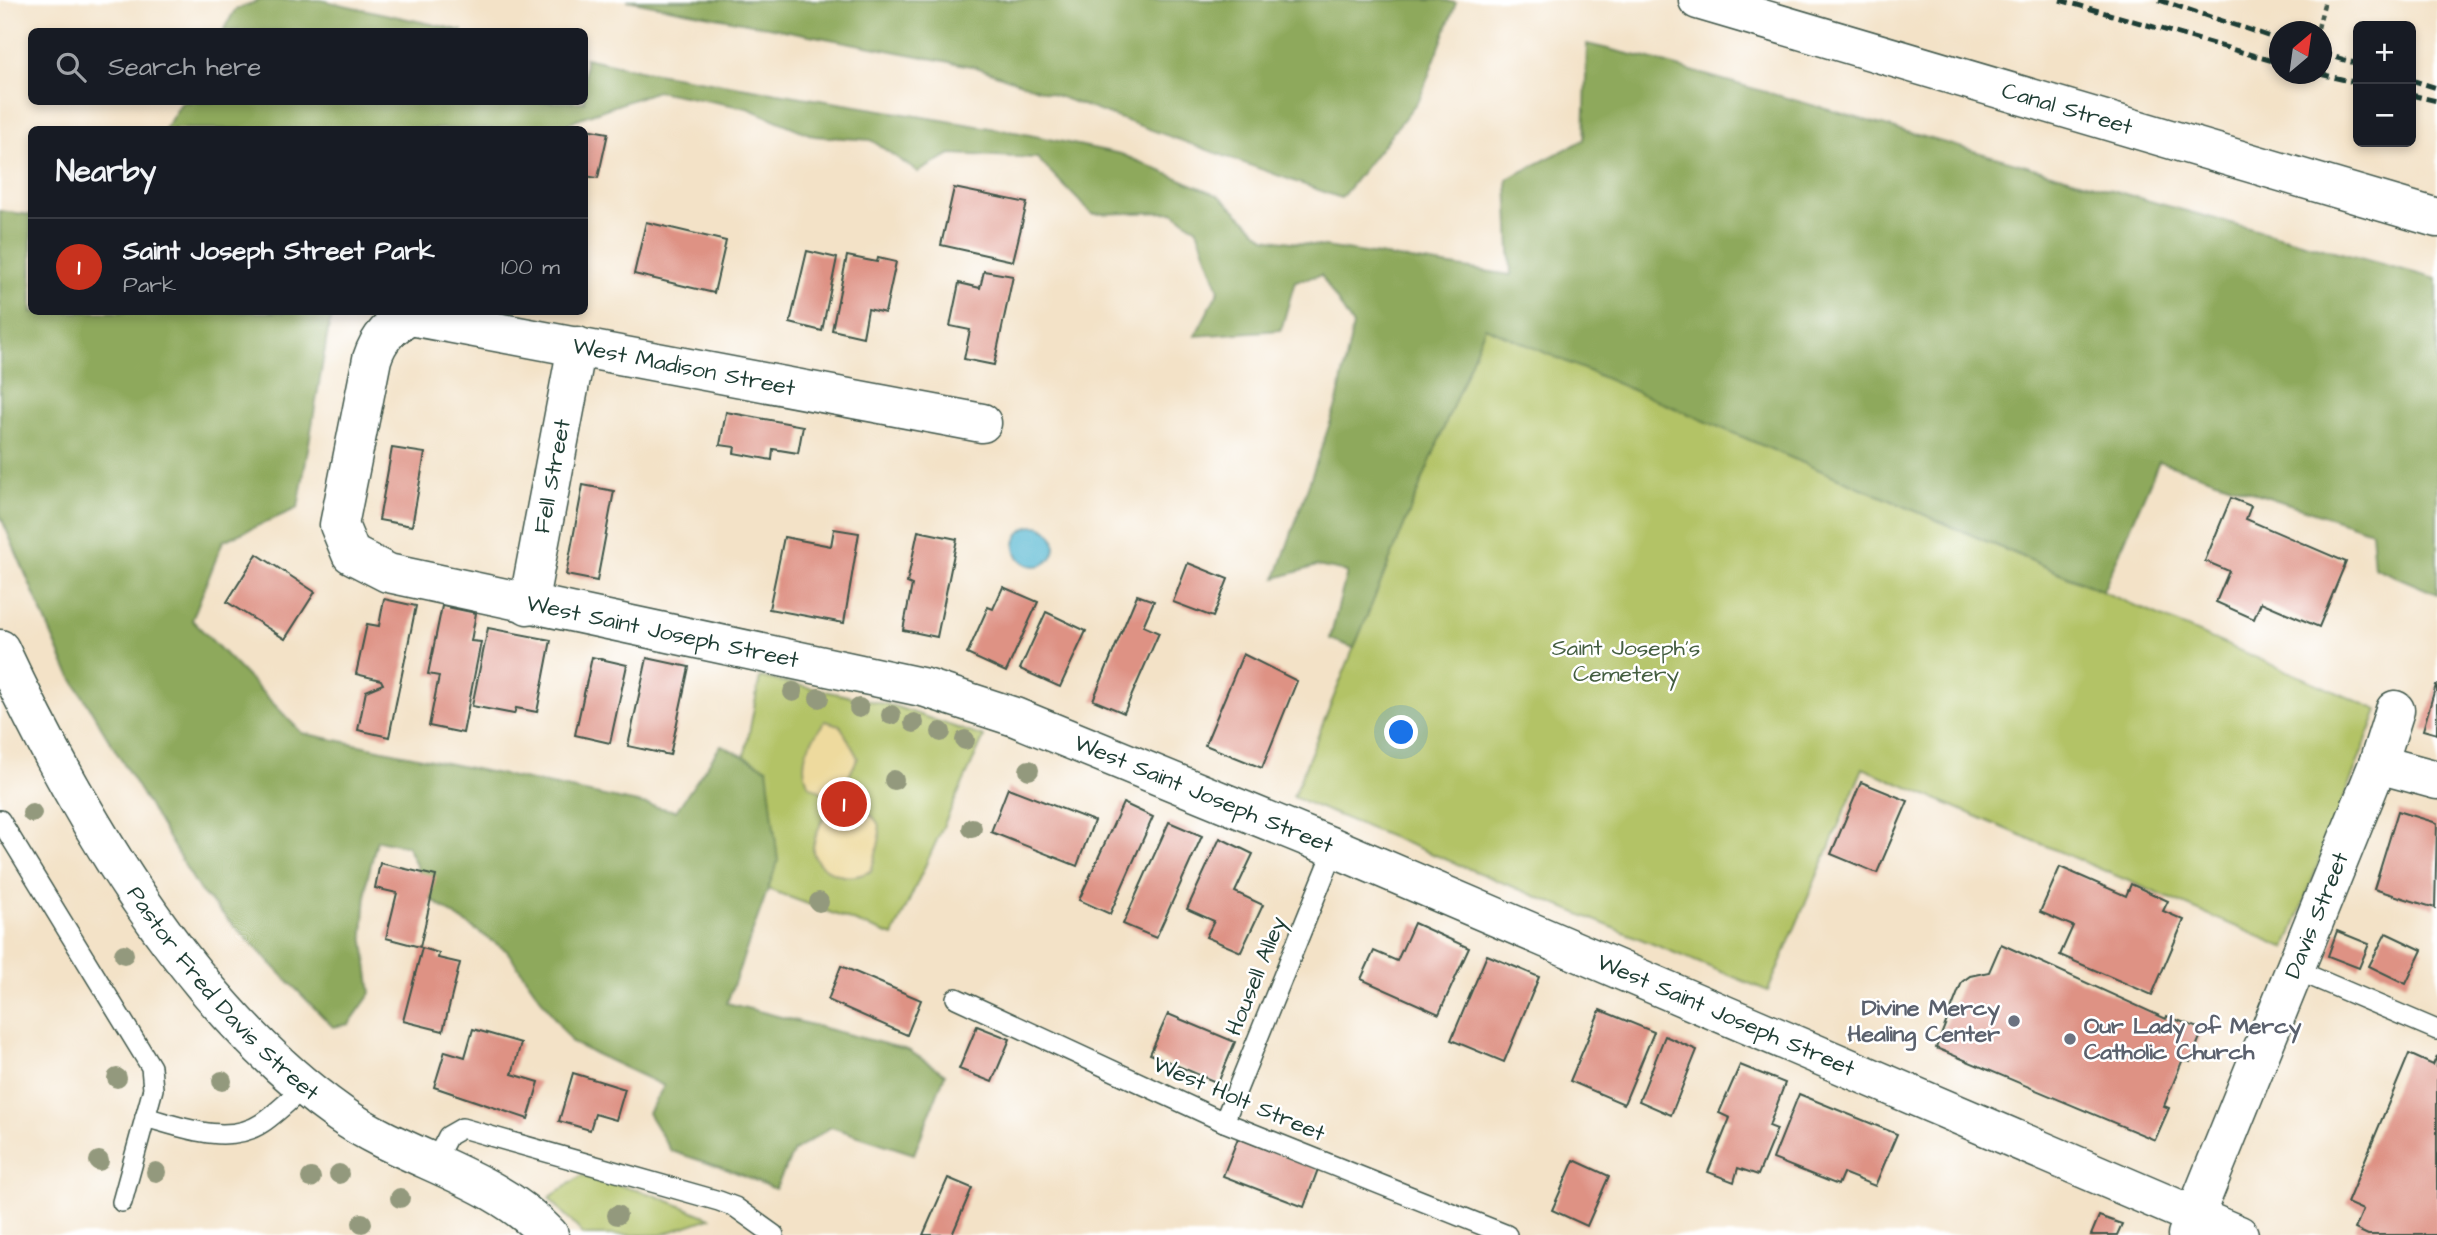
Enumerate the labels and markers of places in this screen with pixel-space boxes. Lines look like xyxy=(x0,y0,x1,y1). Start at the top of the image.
pin: 1 xyxy=(821,778,867,830)
place label: Divine Mercy Healing Center xyxy=(1848,992,2000,1051)
place label: Our Lady of Mercy Catholic Church xyxy=(2084,1010,2302,1068)
marker: Divine Mercy Healing Center xyxy=(2006,1013,2022,1029)
marker: Our Lady of Mercy Catholic Church xyxy=(2062,1031,2078,1047)

